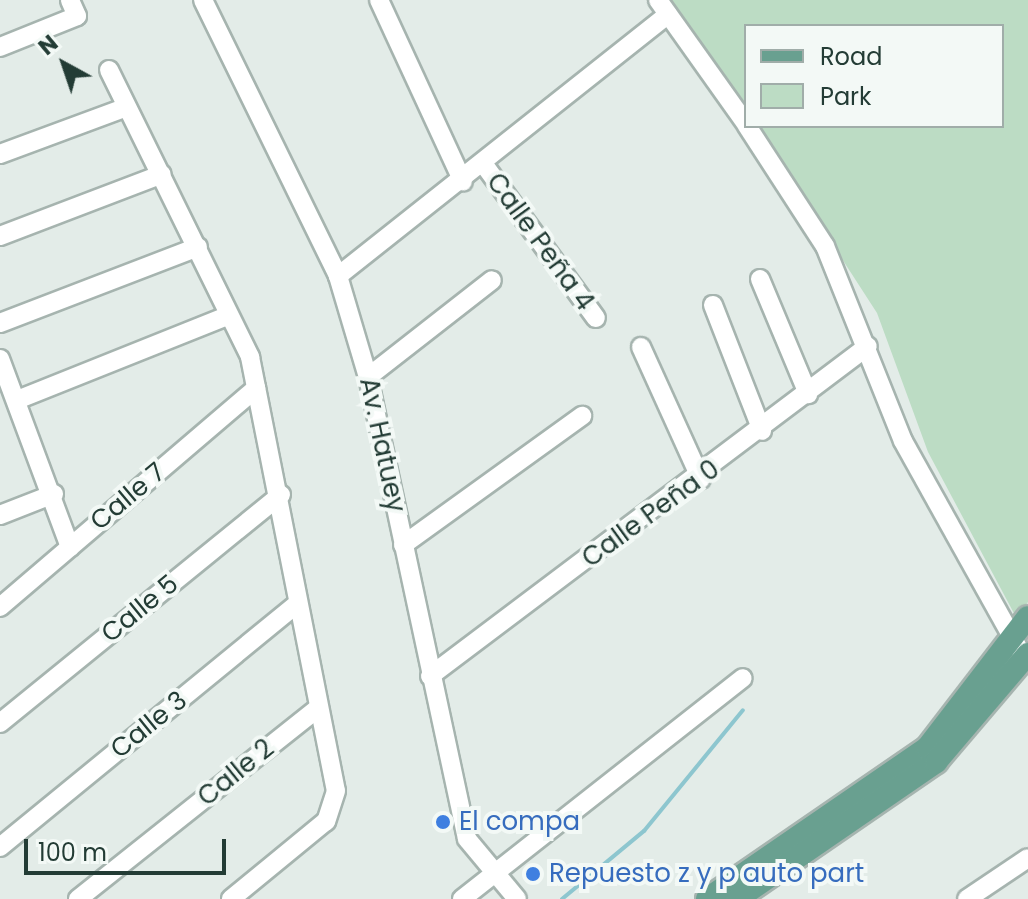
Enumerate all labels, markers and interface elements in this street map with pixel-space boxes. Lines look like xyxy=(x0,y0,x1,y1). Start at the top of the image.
north arrow xyxy=(24,24,104,104)
legend xyxy=(744,24,1004,128)
text: N xyxy=(32,28,65,62)
text: Road xyxy=(820,40,882,73)
text: Park xyxy=(820,80,871,113)
street label: Calle Peña 4 xyxy=(480,167,600,317)
street label: Av. Hatuey xyxy=(353,375,411,515)
street label: Calle Peña 0 xyxy=(576,454,726,574)
street label: Calle 7 xyxy=(84,457,172,537)
street label: Calle 5 xyxy=(95,569,185,649)
street label: Calle 3 xyxy=(105,685,193,765)
street label: Calle 2 xyxy=(192,733,280,813)
place label: El compa xyxy=(459,806,580,838)
marker: El compa xyxy=(434,813,452,831)
scale bar xyxy=(28,823,230,873)
text: 100 m xyxy=(38,836,107,869)
place label: Repuesto z y p auto part xyxy=(549,858,864,890)
marker: Repuesto z y p auto part xyxy=(524,865,542,883)

